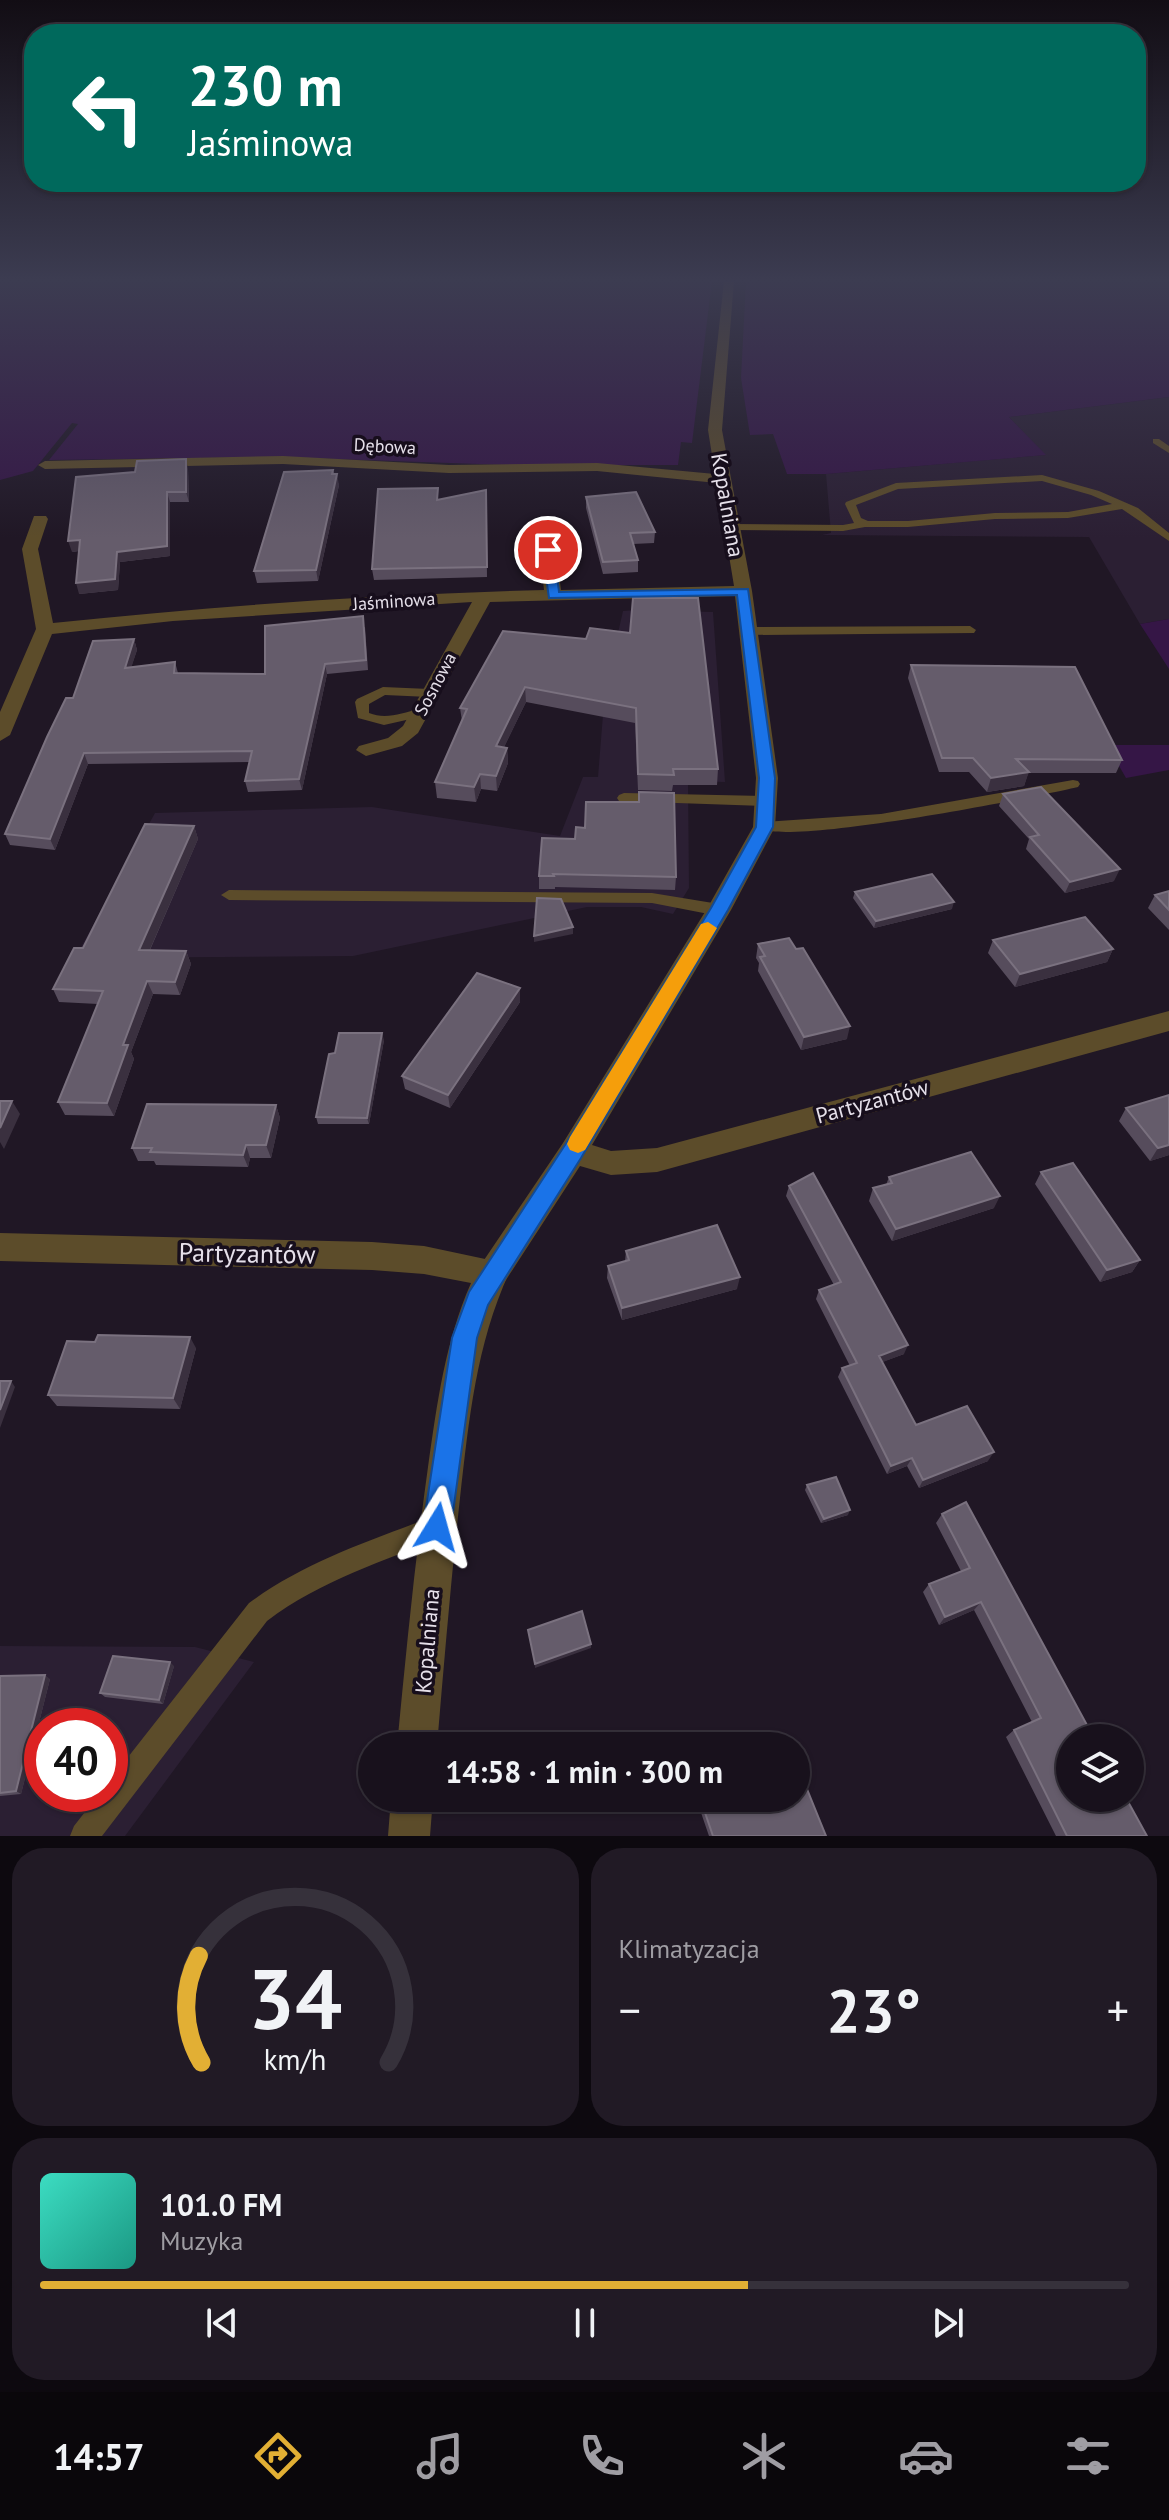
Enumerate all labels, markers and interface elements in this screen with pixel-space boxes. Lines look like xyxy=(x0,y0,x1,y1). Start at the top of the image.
text: 230 m xyxy=(188,49,343,121)
icon: left xyxy=(56,56,160,160)
text: Jaśminowa xyxy=(188,119,353,166)
street label: Dębowa xyxy=(353,433,417,459)
street label: Kopalniana xyxy=(705,451,751,559)
pin xyxy=(514,516,582,584)
icon: arrive xyxy=(526,528,570,572)
street label: Jaśminowa xyxy=(351,587,436,615)
street label: Sosnowa xyxy=(409,648,461,720)
street label: Partyzantów xyxy=(812,1072,932,1130)
street label: Partyzantów xyxy=(178,1235,316,1271)
position arrow xyxy=(395,1485,479,1569)
street label: Kopalniana xyxy=(408,1587,446,1695)
speed limit sign: 40 xyxy=(24,1708,128,1812)
map controls xyxy=(1056,1724,1144,1812)
button: layers xyxy=(1056,1724,1144,1812)
text: 14:58 · 1 min · 300 m xyxy=(445,1752,723,1791)
text: Klimatyzacja xyxy=(619,1932,760,1965)
text: 34 xyxy=(248,1944,342,2052)
text: 23° xyxy=(827,1971,921,2049)
text: − xyxy=(619,1981,641,2038)
text: + xyxy=(1107,1981,1129,2038)
text: km/h xyxy=(264,2041,327,2078)
text: 101.0 FM xyxy=(160,2185,282,2224)
text: Muzyka xyxy=(160,2224,243,2257)
icon: previous xyxy=(200,2301,244,2345)
icon: pause xyxy=(563,2301,607,2345)
icon: next xyxy=(926,2301,970,2345)
icon: directions xyxy=(250,2428,306,2484)
icon: music xyxy=(412,2428,468,2484)
icon: phone xyxy=(574,2428,630,2484)
icon: climate xyxy=(736,2428,792,2484)
icon: car xyxy=(898,2428,954,2484)
icon: filters xyxy=(1060,2428,1116,2484)
text: 14:57 xyxy=(53,2433,144,2480)

